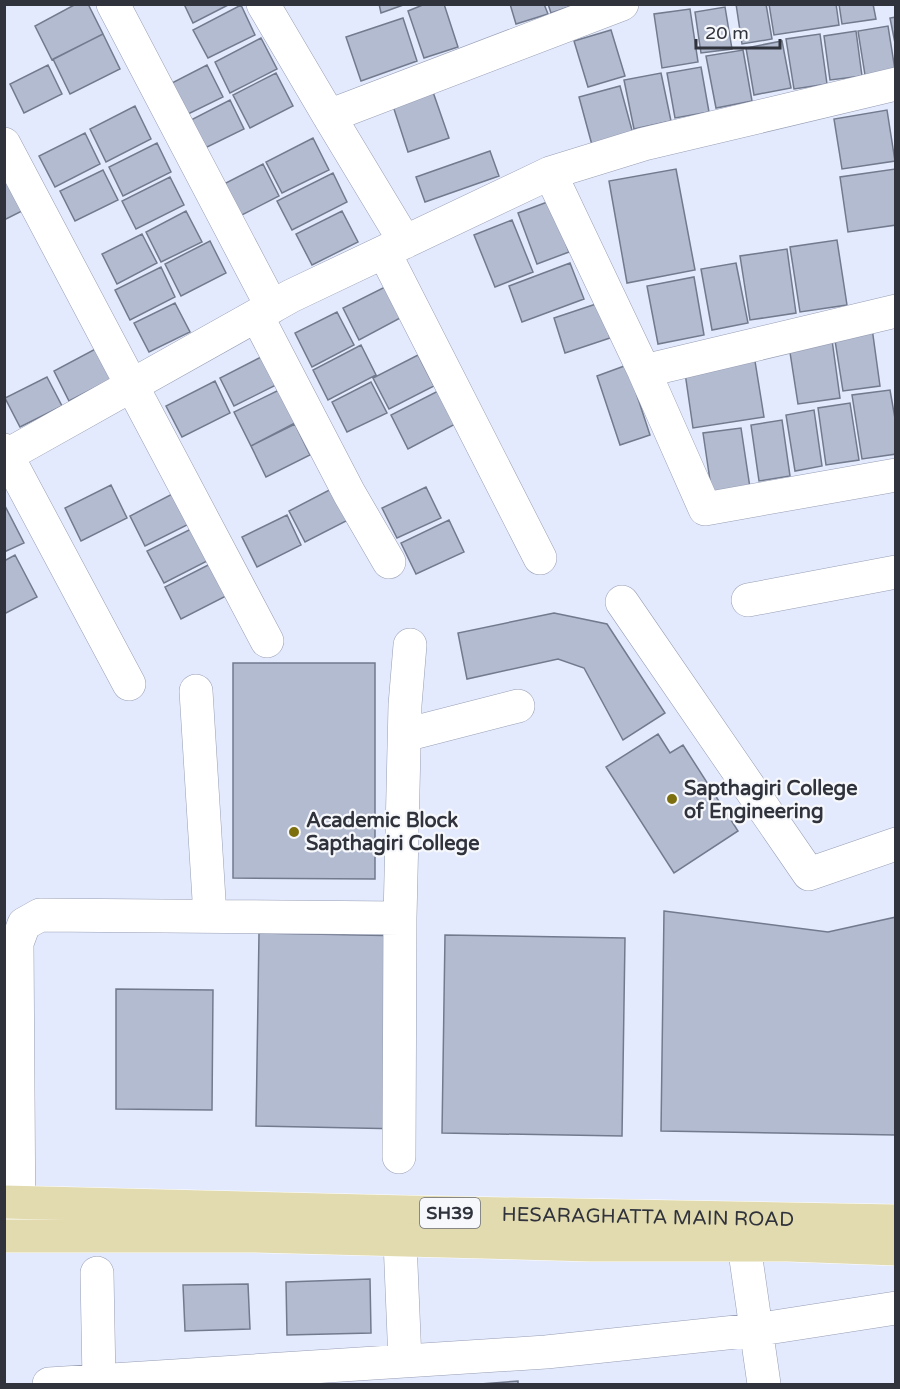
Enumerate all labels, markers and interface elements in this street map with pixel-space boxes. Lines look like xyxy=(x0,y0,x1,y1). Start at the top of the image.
scale bar xyxy=(696,12,780,50)
text: 20 m xyxy=(705,22,749,44)
place label: Sapthagiri College of Engineering xyxy=(684,777,858,824)
marker: Sapthagiri College of Engineering xyxy=(665,792,679,806)
place label: Academic Block Sapthagiri College xyxy=(306,809,480,856)
marker: Academic Block Sapthagiri College xyxy=(287,825,301,839)
road number: SH39 xyxy=(420,1198,480,1228)
street label: HESARAGHATTA MAIN ROAD xyxy=(501,1203,794,1232)

